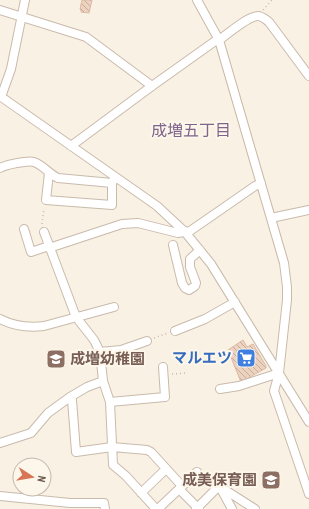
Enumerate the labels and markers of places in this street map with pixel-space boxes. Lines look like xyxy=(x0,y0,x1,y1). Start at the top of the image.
supermarket icon: マルエツ xyxy=(235,347,257,369)
school or university icon: 成増幼稚園 xyxy=(45,348,67,370)
place label: マルエツ xyxy=(172,348,232,367)
place label: 成増幼稚園 xyxy=(70,349,145,368)
school or university icon: 成美保育園 xyxy=(260,469,282,491)
place label: 成美保育園 xyxy=(182,470,257,489)

